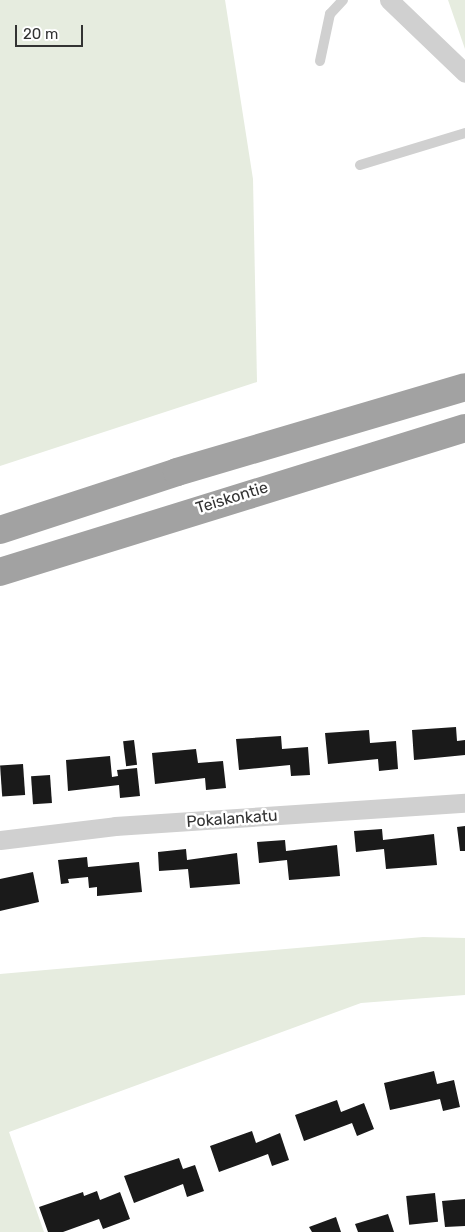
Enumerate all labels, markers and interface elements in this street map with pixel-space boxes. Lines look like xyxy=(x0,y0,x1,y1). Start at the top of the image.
scale bar xyxy=(18,15,85,47)
text: 20 m xyxy=(23,25,58,43)
street label: Teiskontie xyxy=(194,478,270,518)
street label: Pokalankatu xyxy=(186,806,278,832)

